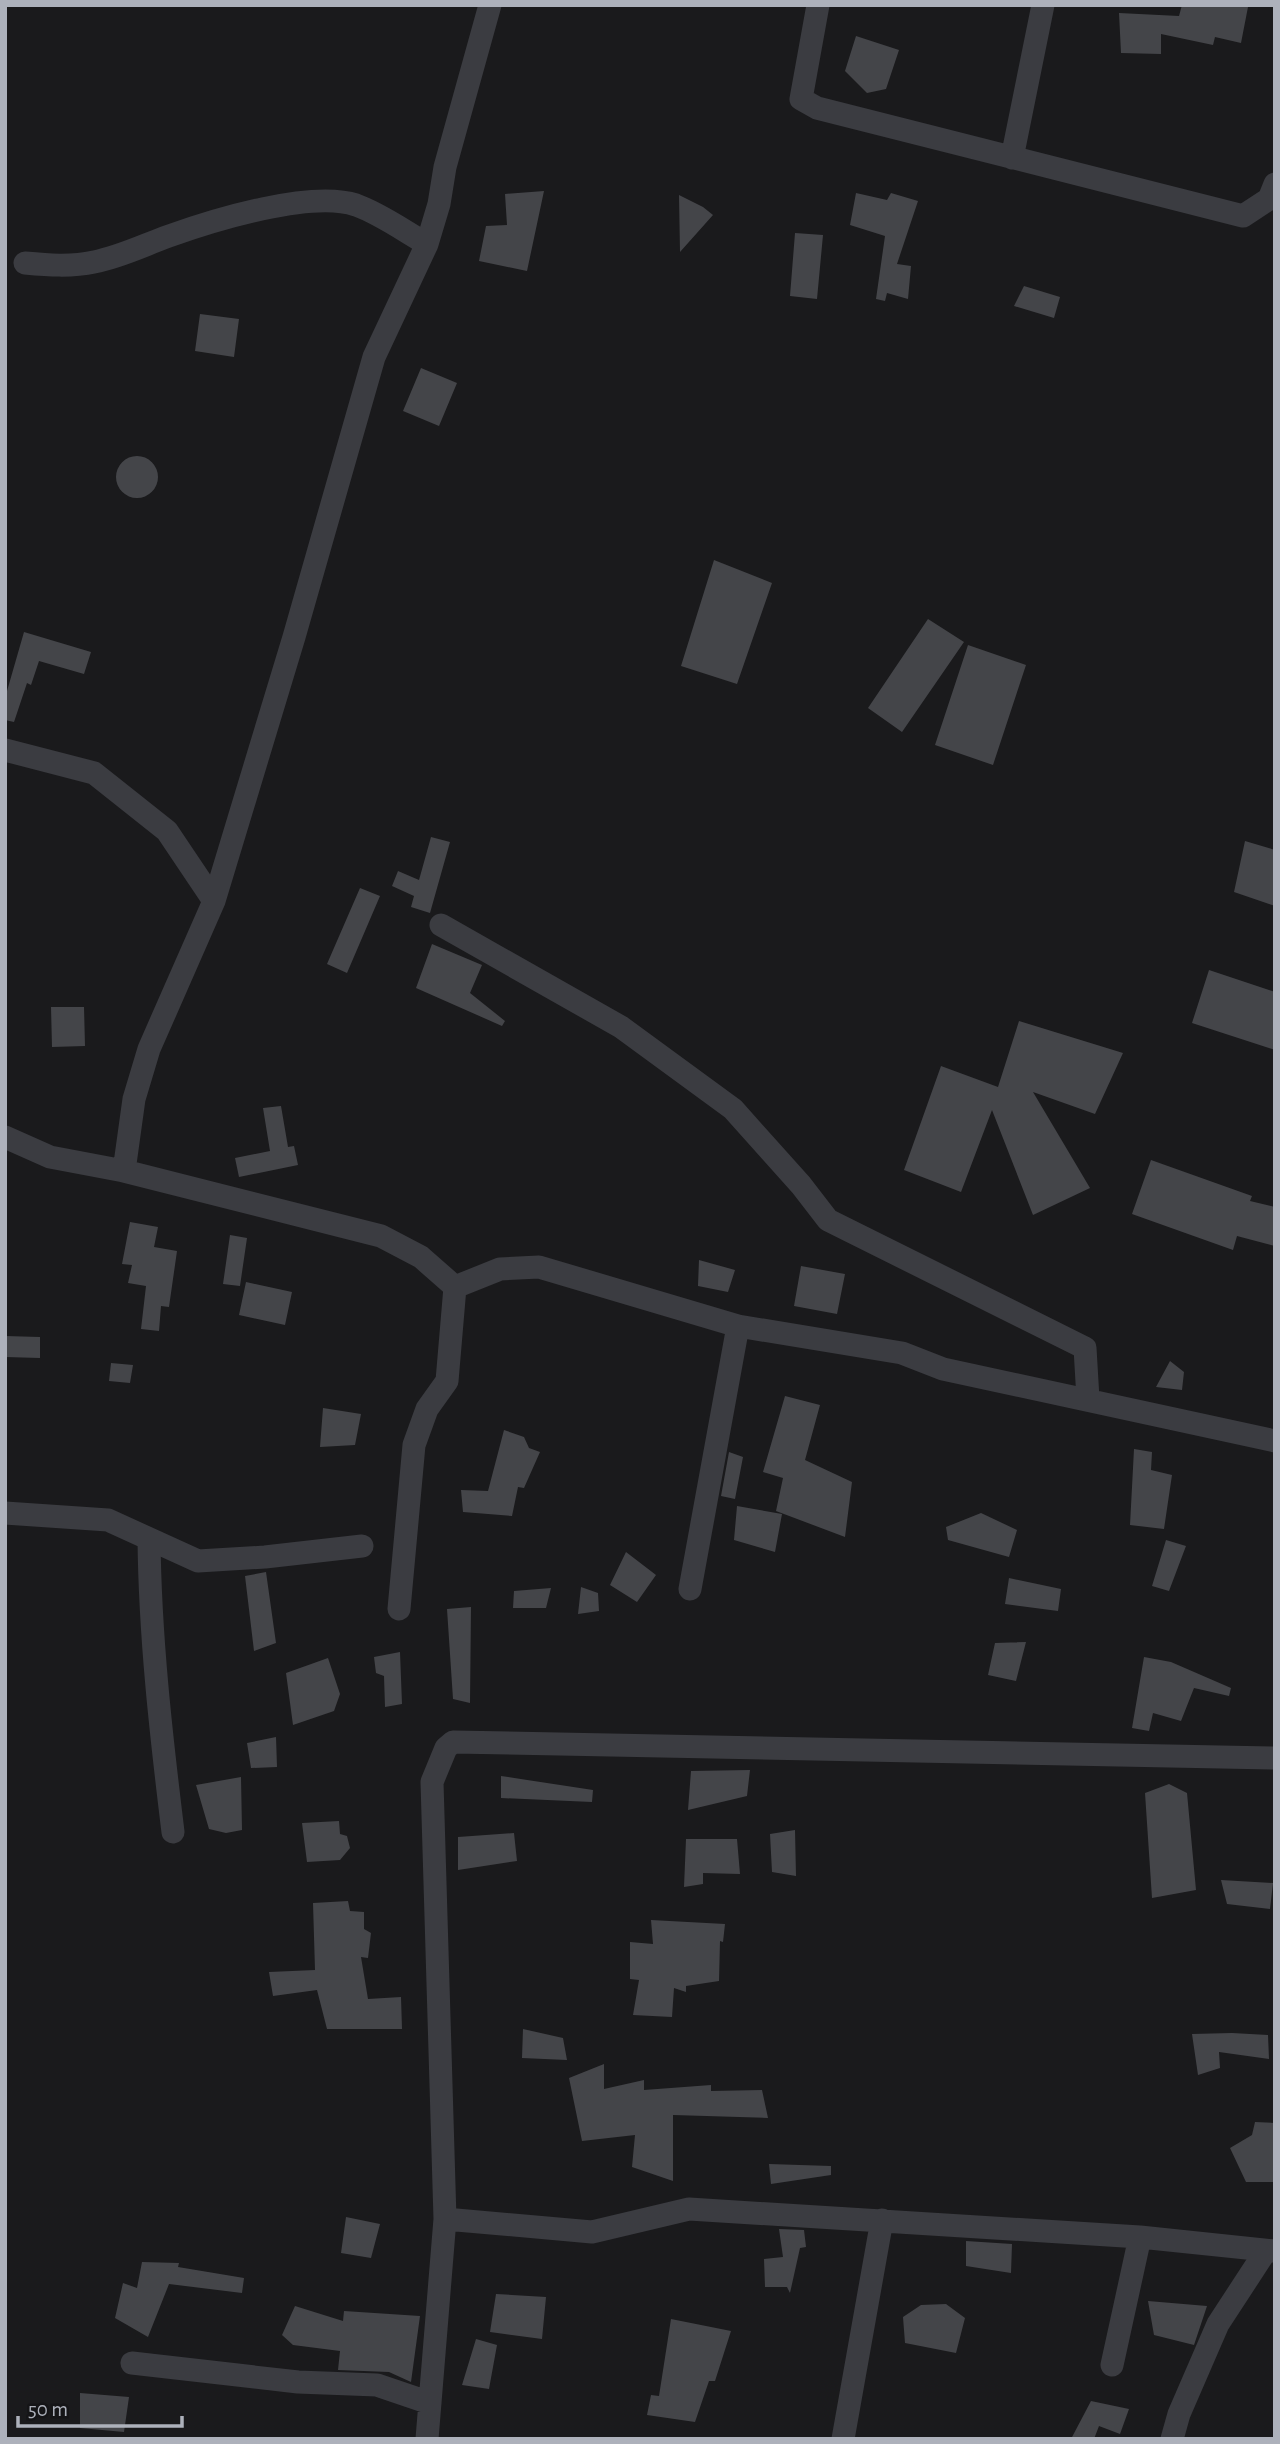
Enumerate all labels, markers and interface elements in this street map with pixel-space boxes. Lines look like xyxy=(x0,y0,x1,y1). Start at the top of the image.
scale bar xyxy=(18,2384,182,2428)
text: 50 m xyxy=(28,2399,68,2420)

